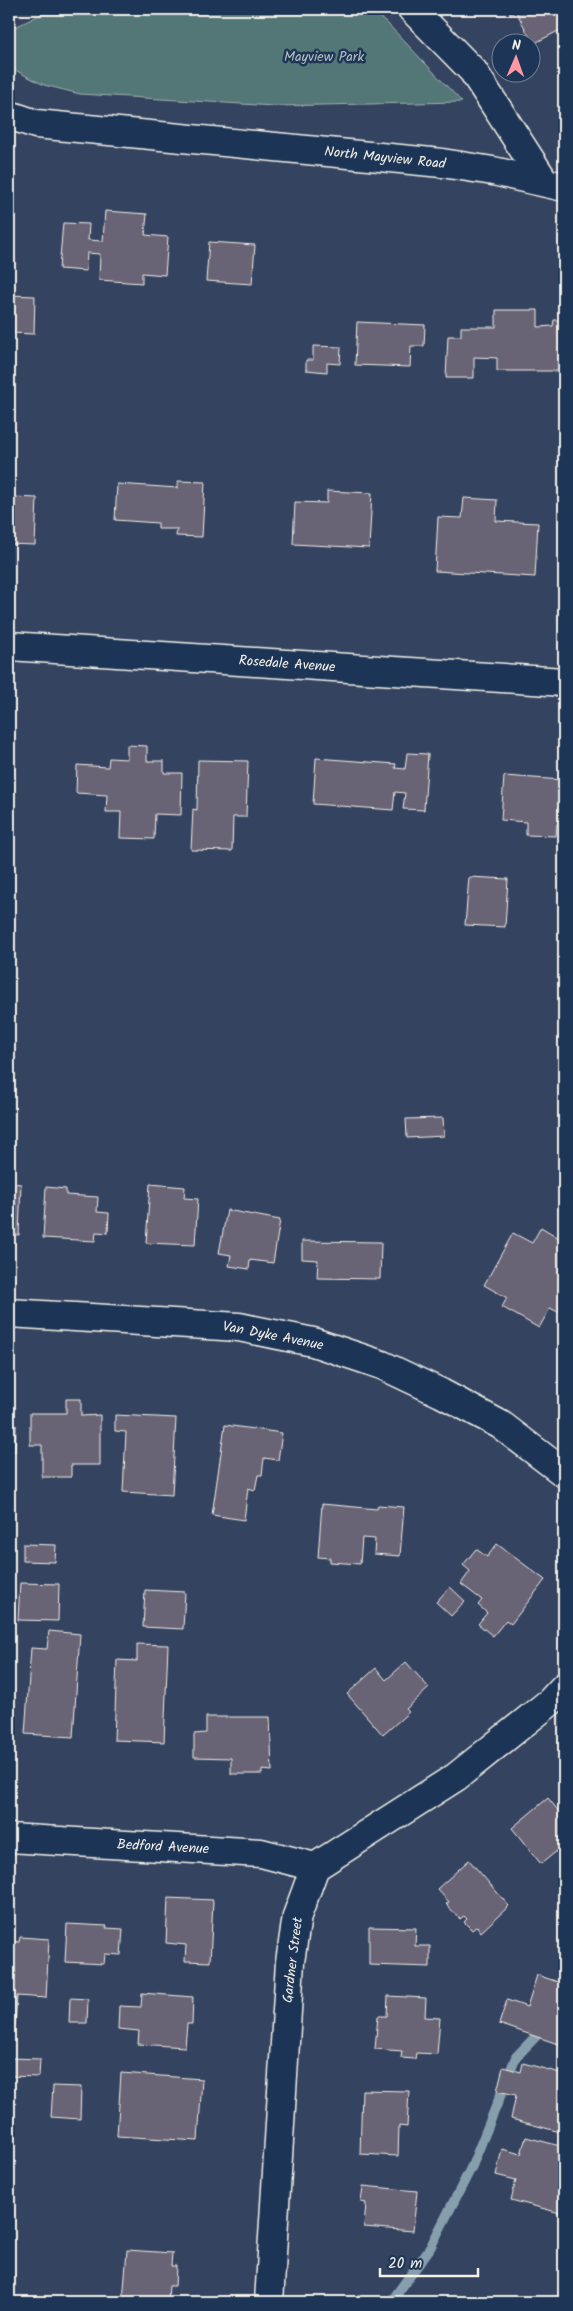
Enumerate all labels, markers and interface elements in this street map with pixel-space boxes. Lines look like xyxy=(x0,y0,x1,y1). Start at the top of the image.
north arrow xyxy=(490,32,540,82)
text: N xyxy=(512,35,521,57)
park label: Mayview Park xyxy=(284,46,364,68)
street label: North Mayview Road xyxy=(323,141,448,175)
street label: Rosedale Avenue xyxy=(238,650,337,678)
street label: Van Dyke Avenue xyxy=(221,1315,326,1357)
street label: Bedford Avenue xyxy=(116,1834,210,1860)
street label: Gardner Street xyxy=(277,1915,309,2004)
scale bar xyxy=(380,2246,478,2278)
text: 20 m xyxy=(388,2252,422,2276)

